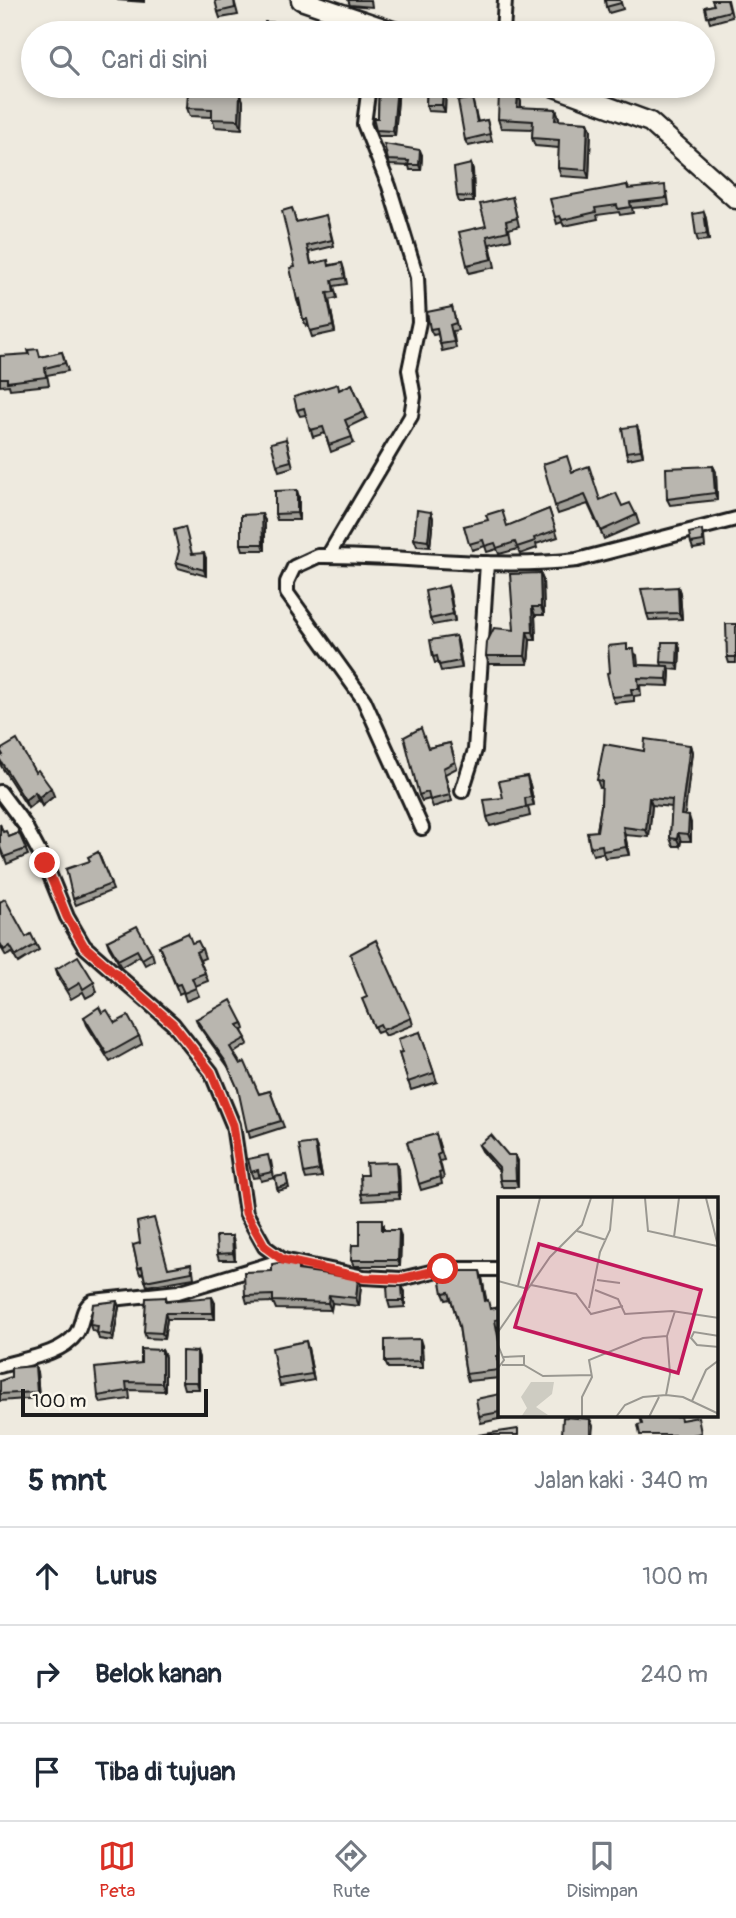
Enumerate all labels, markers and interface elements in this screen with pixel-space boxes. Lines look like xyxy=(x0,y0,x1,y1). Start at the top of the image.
search box xyxy=(21,21,715,98)
icon: search xyxy=(45,41,83,79)
text: Cari di sini xyxy=(101,44,207,76)
route end xyxy=(29,847,60,878)
inset map xyxy=(498,1197,718,1418)
route start xyxy=(427,1253,458,1284)
scale bar xyxy=(21,1386,208,1418)
text: 100 m xyxy=(32,1389,86,1413)
text: 5 mnt xyxy=(28,1462,106,1499)
text: Jalan kaki · 340 m xyxy=(534,1466,708,1495)
icon: ahead xyxy=(28,1557,66,1595)
text: Lurus xyxy=(95,1560,157,1592)
text: 100 m xyxy=(642,1562,708,1591)
icon: right xyxy=(28,1655,66,1693)
text: Belok kanan xyxy=(95,1658,222,1690)
text: 240 m xyxy=(641,1660,708,1689)
icon: arrive xyxy=(28,1753,66,1791)
text: Tiba di tujuan xyxy=(95,1756,236,1788)
tab: Peta xyxy=(98,1837,136,1903)
tab: Rute xyxy=(332,1837,370,1903)
tab: Disimpan xyxy=(566,1837,638,1903)

